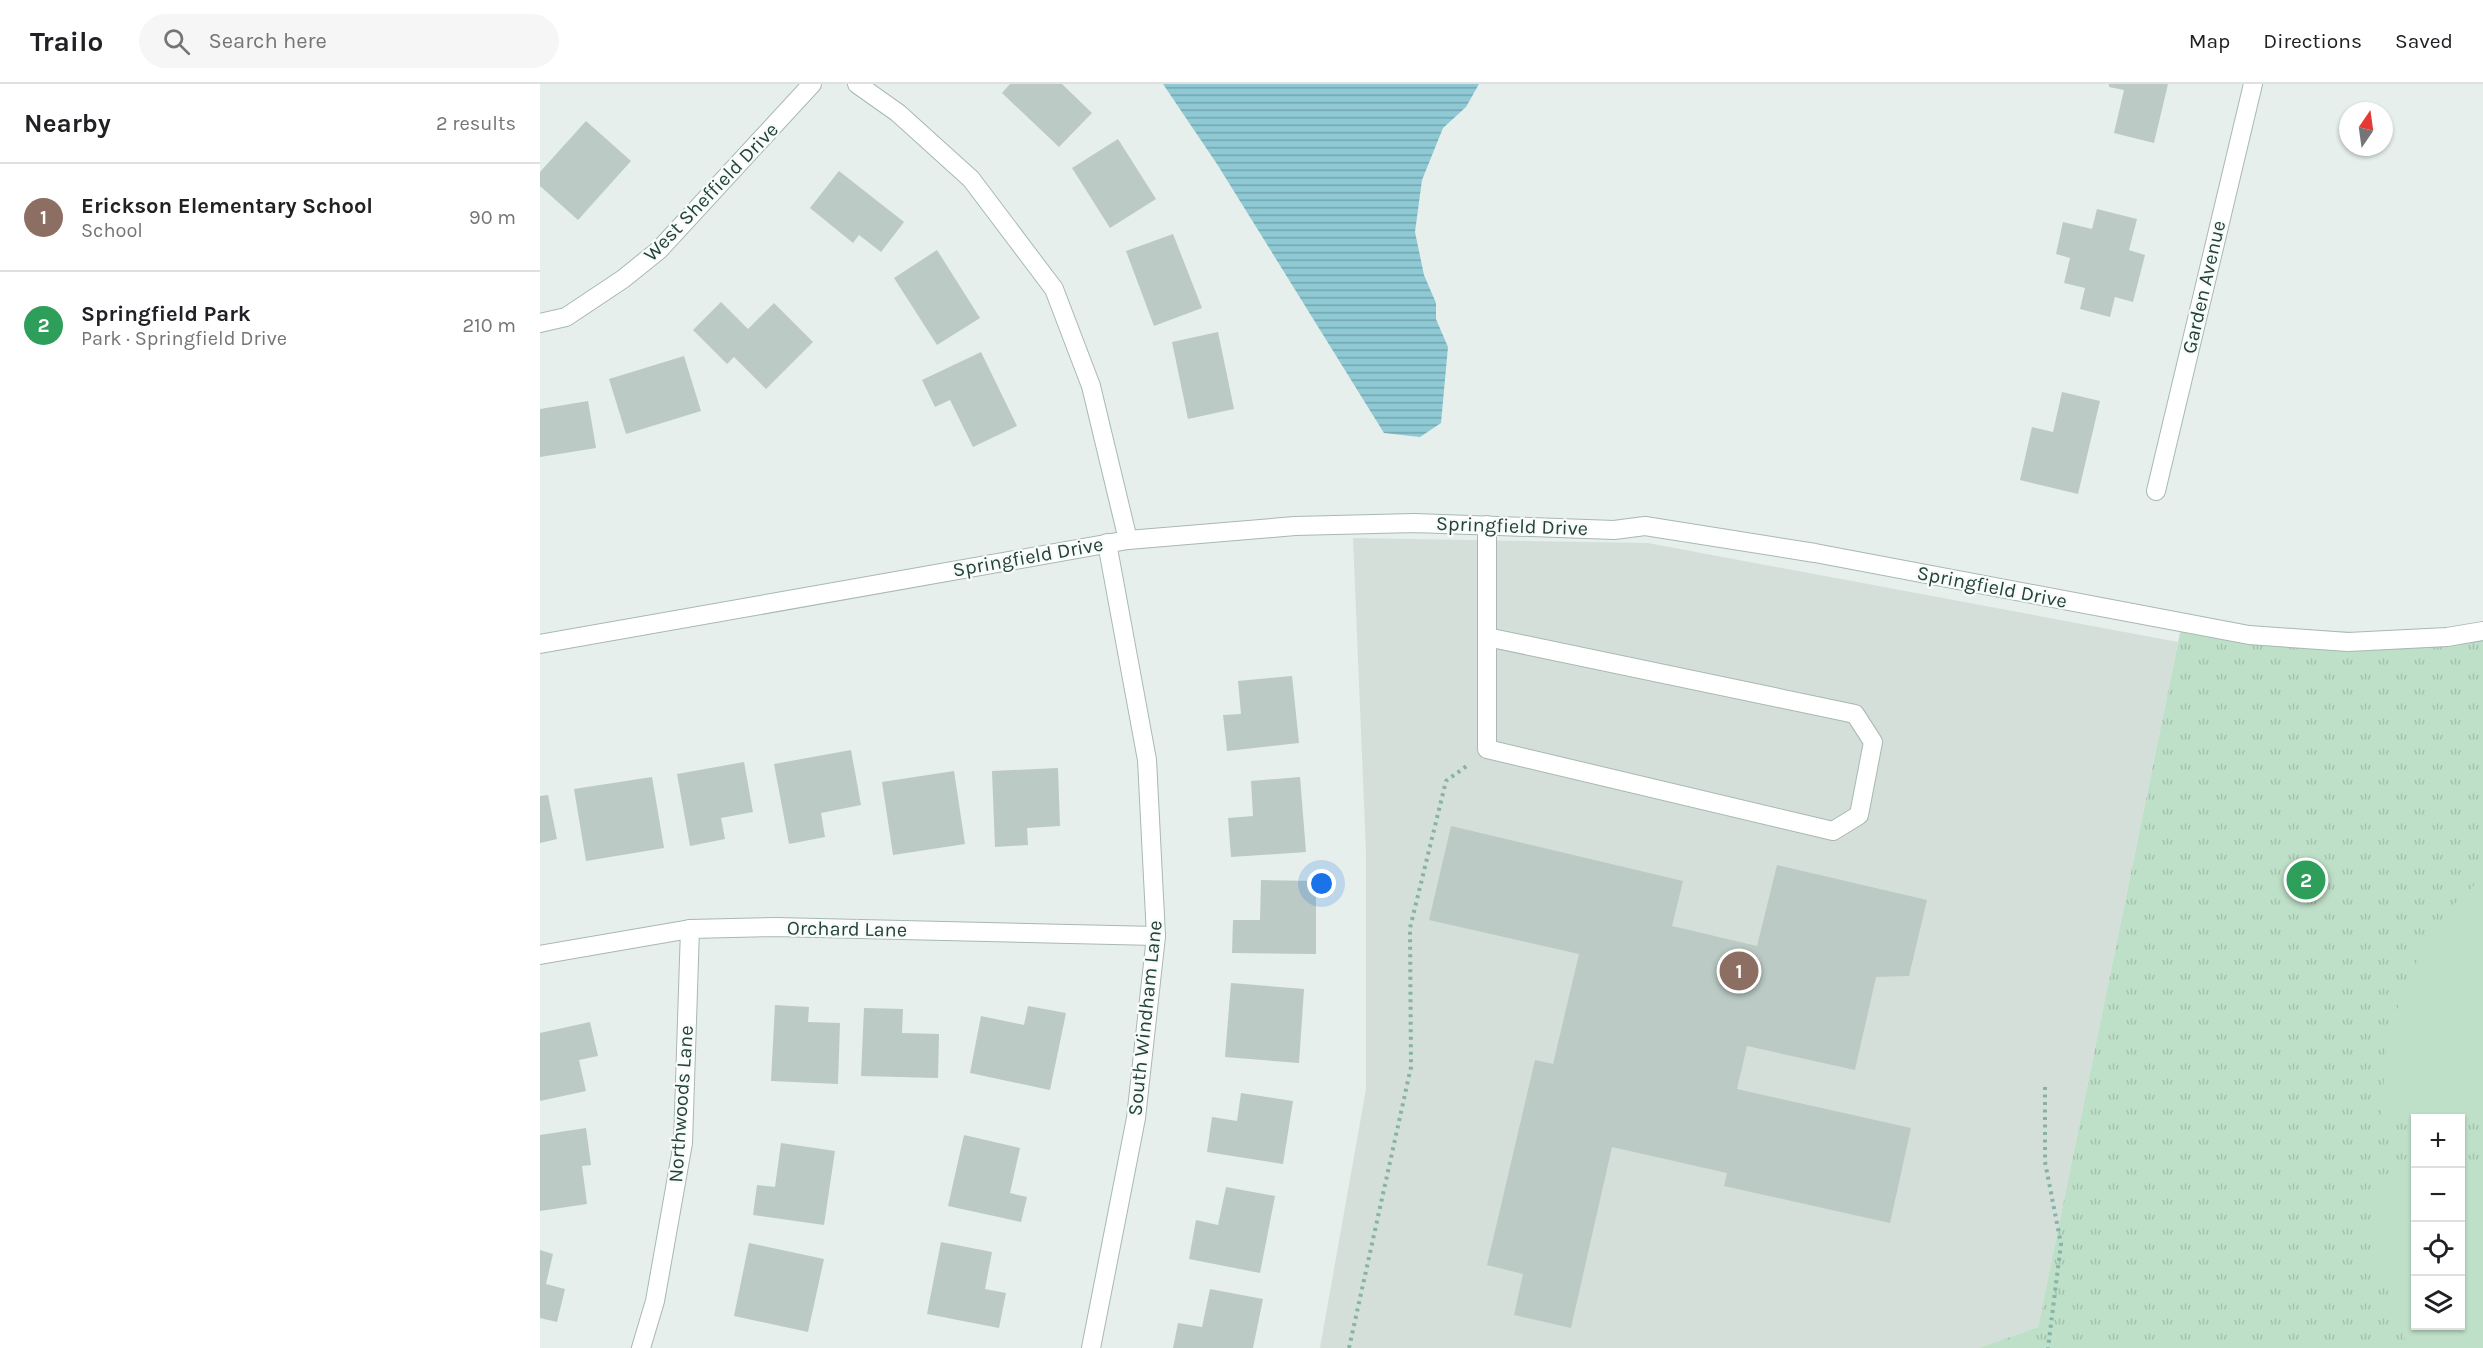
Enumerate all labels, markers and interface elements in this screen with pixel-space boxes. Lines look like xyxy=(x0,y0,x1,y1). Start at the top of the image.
search box xyxy=(139,14,559,68)
text: Trailo xyxy=(30,25,103,58)
icon: search xyxy=(160,25,193,58)
text: Search here xyxy=(208,28,327,54)
text: Map xyxy=(2189,29,2230,53)
text: Directions xyxy=(2263,29,2362,53)
text: Saved xyxy=(2395,29,2453,53)
north arrow xyxy=(2339,102,2393,156)
text: Nearby xyxy=(24,108,111,139)
text: 2 results xyxy=(436,112,516,135)
street label: West Sheffield Drive xyxy=(639,118,783,266)
text: Erickson Elementary School xyxy=(81,193,373,219)
text: 1 xyxy=(40,206,47,229)
text: 90 m xyxy=(469,206,516,229)
street label: Garden Avenue xyxy=(2178,218,2230,356)
text: School xyxy=(81,219,143,242)
text: Springfield Park xyxy=(81,301,251,327)
text: 2 xyxy=(37,314,50,337)
text: 210 m xyxy=(462,314,516,337)
text: Park · Springfield Drive xyxy=(81,327,287,350)
street label: Springfield Drive xyxy=(1435,512,1589,540)
street label: Springfield Drive xyxy=(951,532,1105,582)
street label: Springfield Drive xyxy=(1915,561,2069,613)
pin: 2 xyxy=(2286,858,2326,902)
your location xyxy=(1307,869,1336,898)
street label: Orchard Lane xyxy=(787,916,907,942)
street label: South Windham Lane xyxy=(1123,919,1167,1117)
pin: 1 xyxy=(1720,948,1758,994)
street label: Northwoods Lane xyxy=(664,1025,698,1183)
map controls xyxy=(2411,1114,2465,1330)
button: + xyxy=(2411,1114,2465,1168)
button: − xyxy=(2411,1168,2465,1222)
button: locate xyxy=(2411,1222,2465,1276)
button: layers xyxy=(2411,1276,2465,1330)

